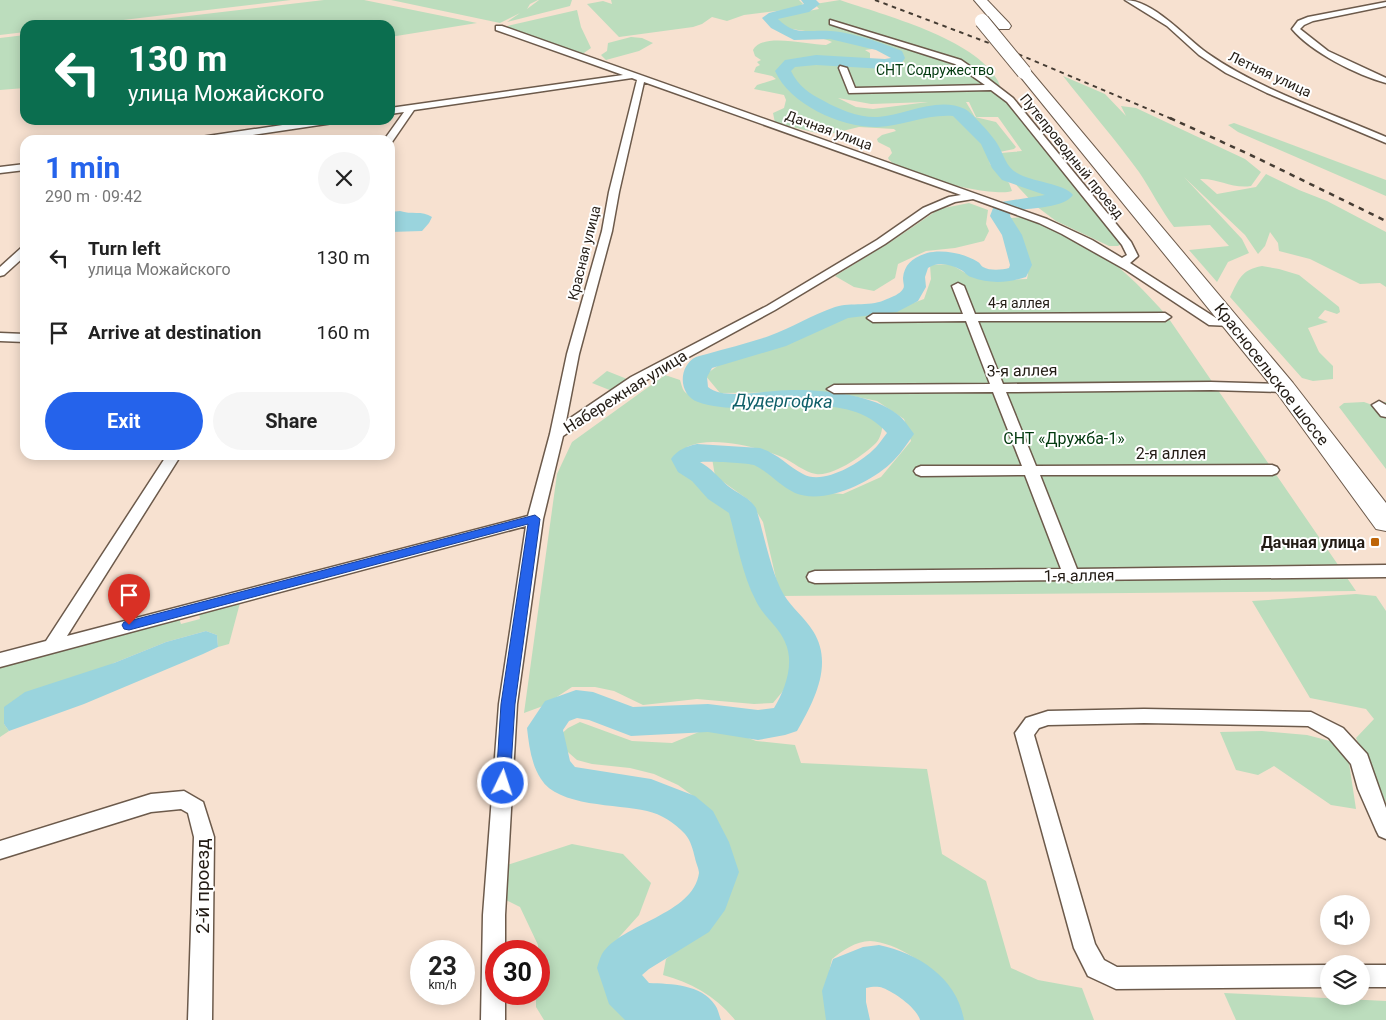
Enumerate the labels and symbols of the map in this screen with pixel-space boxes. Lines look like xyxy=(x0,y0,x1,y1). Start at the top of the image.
street label: Летняя улица xyxy=(1226,48,1314,100)
park label: СНТ Содружество xyxy=(876,62,994,78)
street label: Путепроводный проезд xyxy=(1017,91,1127,222)
street label: Дачная улица xyxy=(783,107,875,153)
street label: Красная улица xyxy=(565,204,603,302)
street label: 4-я аллея xyxy=(988,295,1050,311)
street label: Красносельское шоссе xyxy=(1210,299,1333,449)
street label: Набережная улица xyxy=(560,346,690,437)
street label: 3-я аллея xyxy=(987,360,1057,381)
water label: Дудергофка xyxy=(731,389,833,412)
park label: СНТ «Дружба-1» xyxy=(1003,429,1125,448)
street label: 2-я аллея xyxy=(1136,444,1206,463)
place label: Дачная улица xyxy=(1261,533,1365,552)
marker: Дачная улица xyxy=(1369,536,1381,548)
street label: 1-я аллея xyxy=(1044,565,1114,586)
pin xyxy=(108,574,150,625)
position arrow xyxy=(476,756,528,808)
street label: 2-й проезд xyxy=(191,838,214,934)
speed limit sign: 30 xyxy=(485,940,550,1005)

